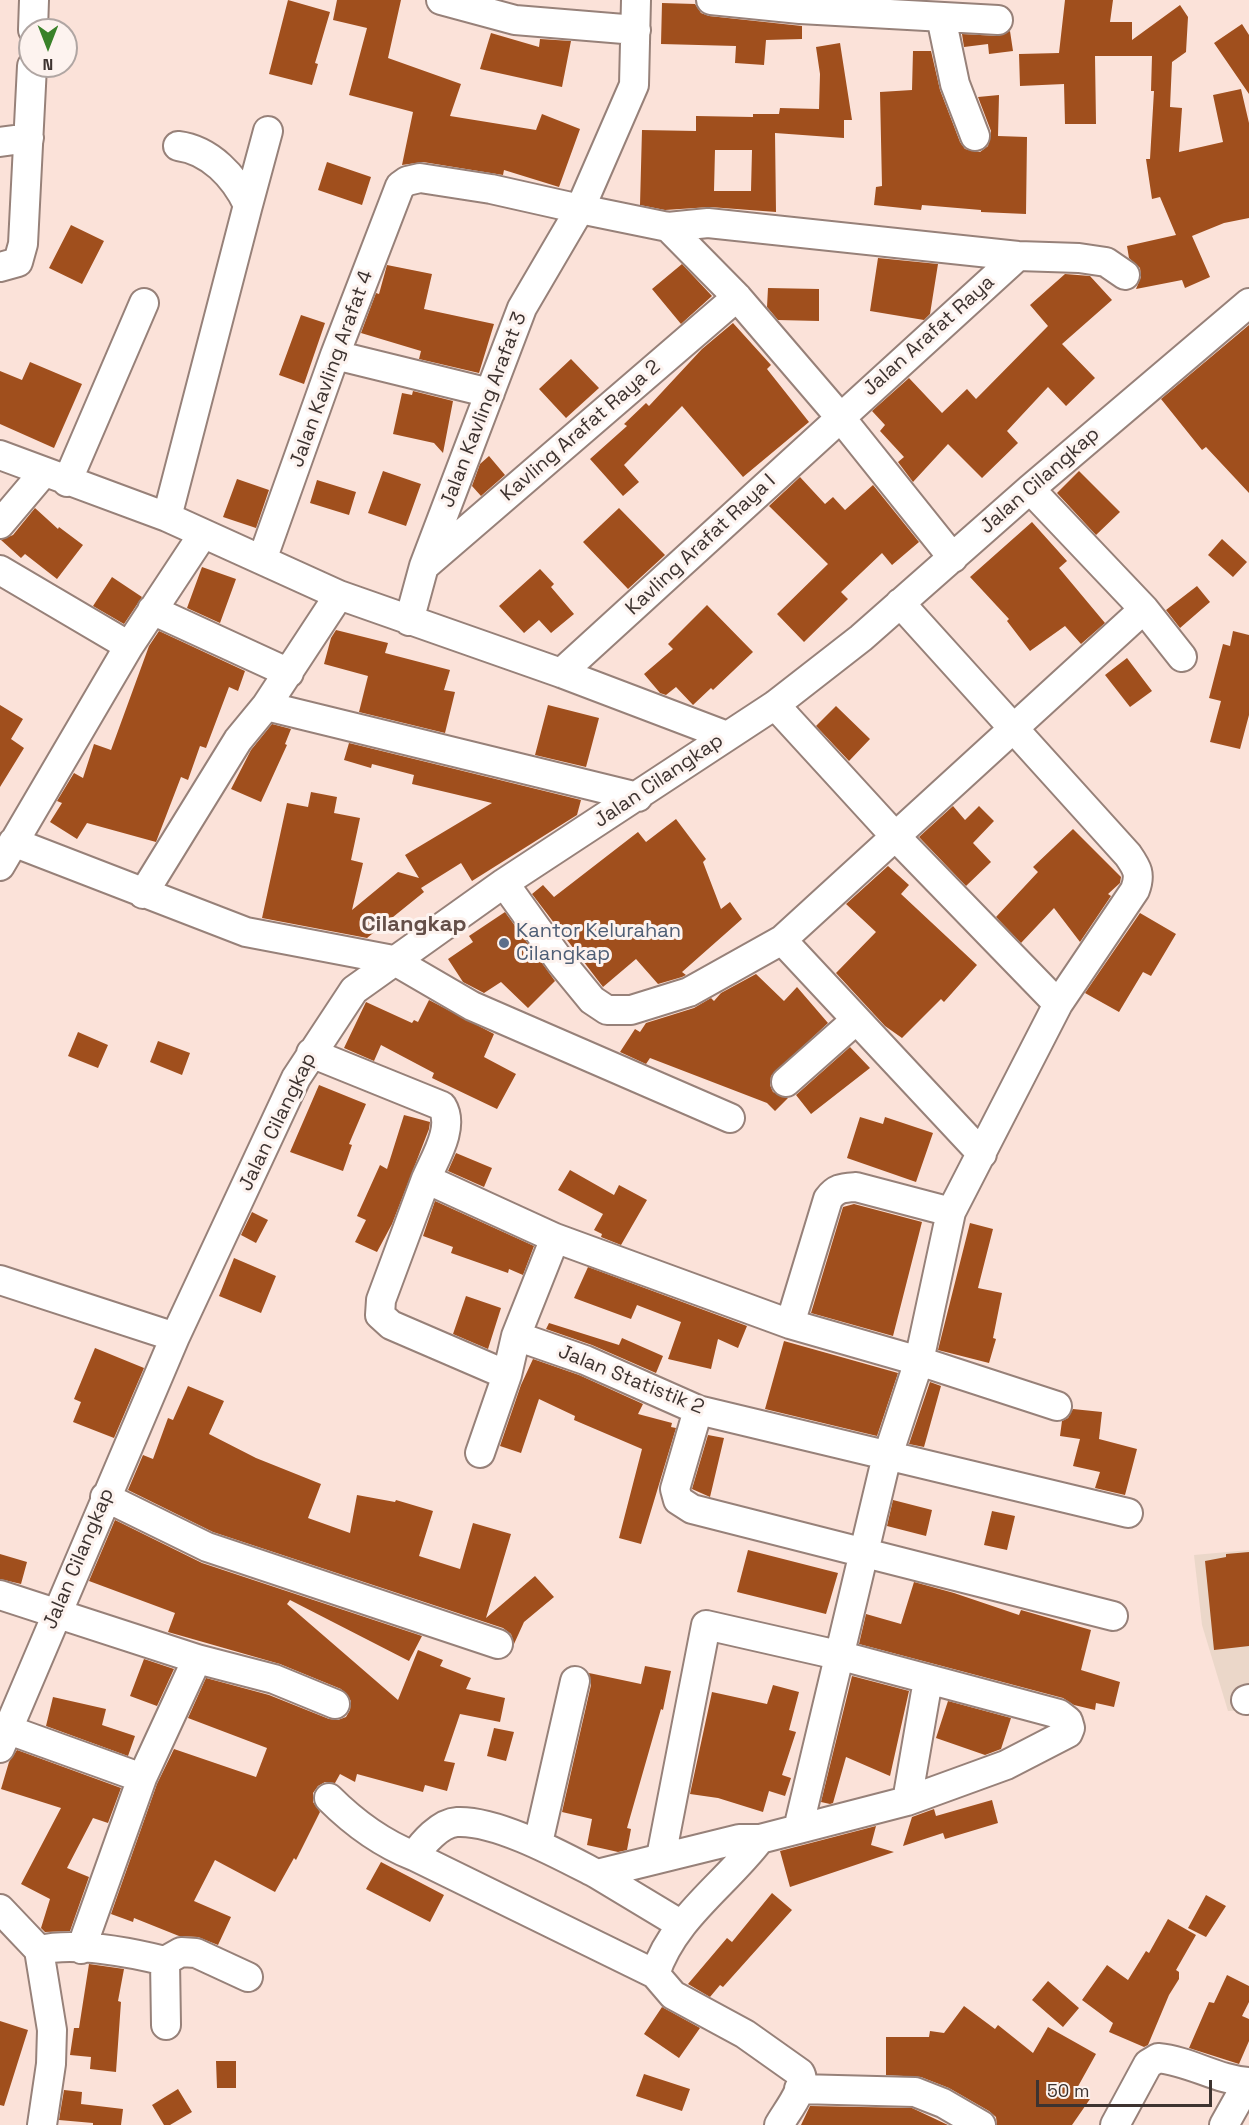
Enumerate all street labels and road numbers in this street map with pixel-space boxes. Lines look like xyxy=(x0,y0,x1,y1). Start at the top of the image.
street label: Jalan Kavling Arafat 4 xyxy=(285,267,379,471)
street label: Jalan Arafat Raya xyxy=(858,271,1000,401)
street label: Jalan Kavling Arafat 3 xyxy=(436,309,532,511)
street label: Kavling Arafat Raya 2 xyxy=(496,355,666,507)
street label: Jalan Cilangkap xyxy=(975,422,1105,540)
street label: Kavling Arafat Raya I xyxy=(621,469,781,621)
street label: Jalan Cilangkap xyxy=(590,729,728,833)
street label: Jalan Cilangkap xyxy=(234,1049,322,1195)
street label: Jalan Statistik 2 xyxy=(554,1340,708,1420)
street label: Jalan Cilangkap xyxy=(38,1485,120,1633)

